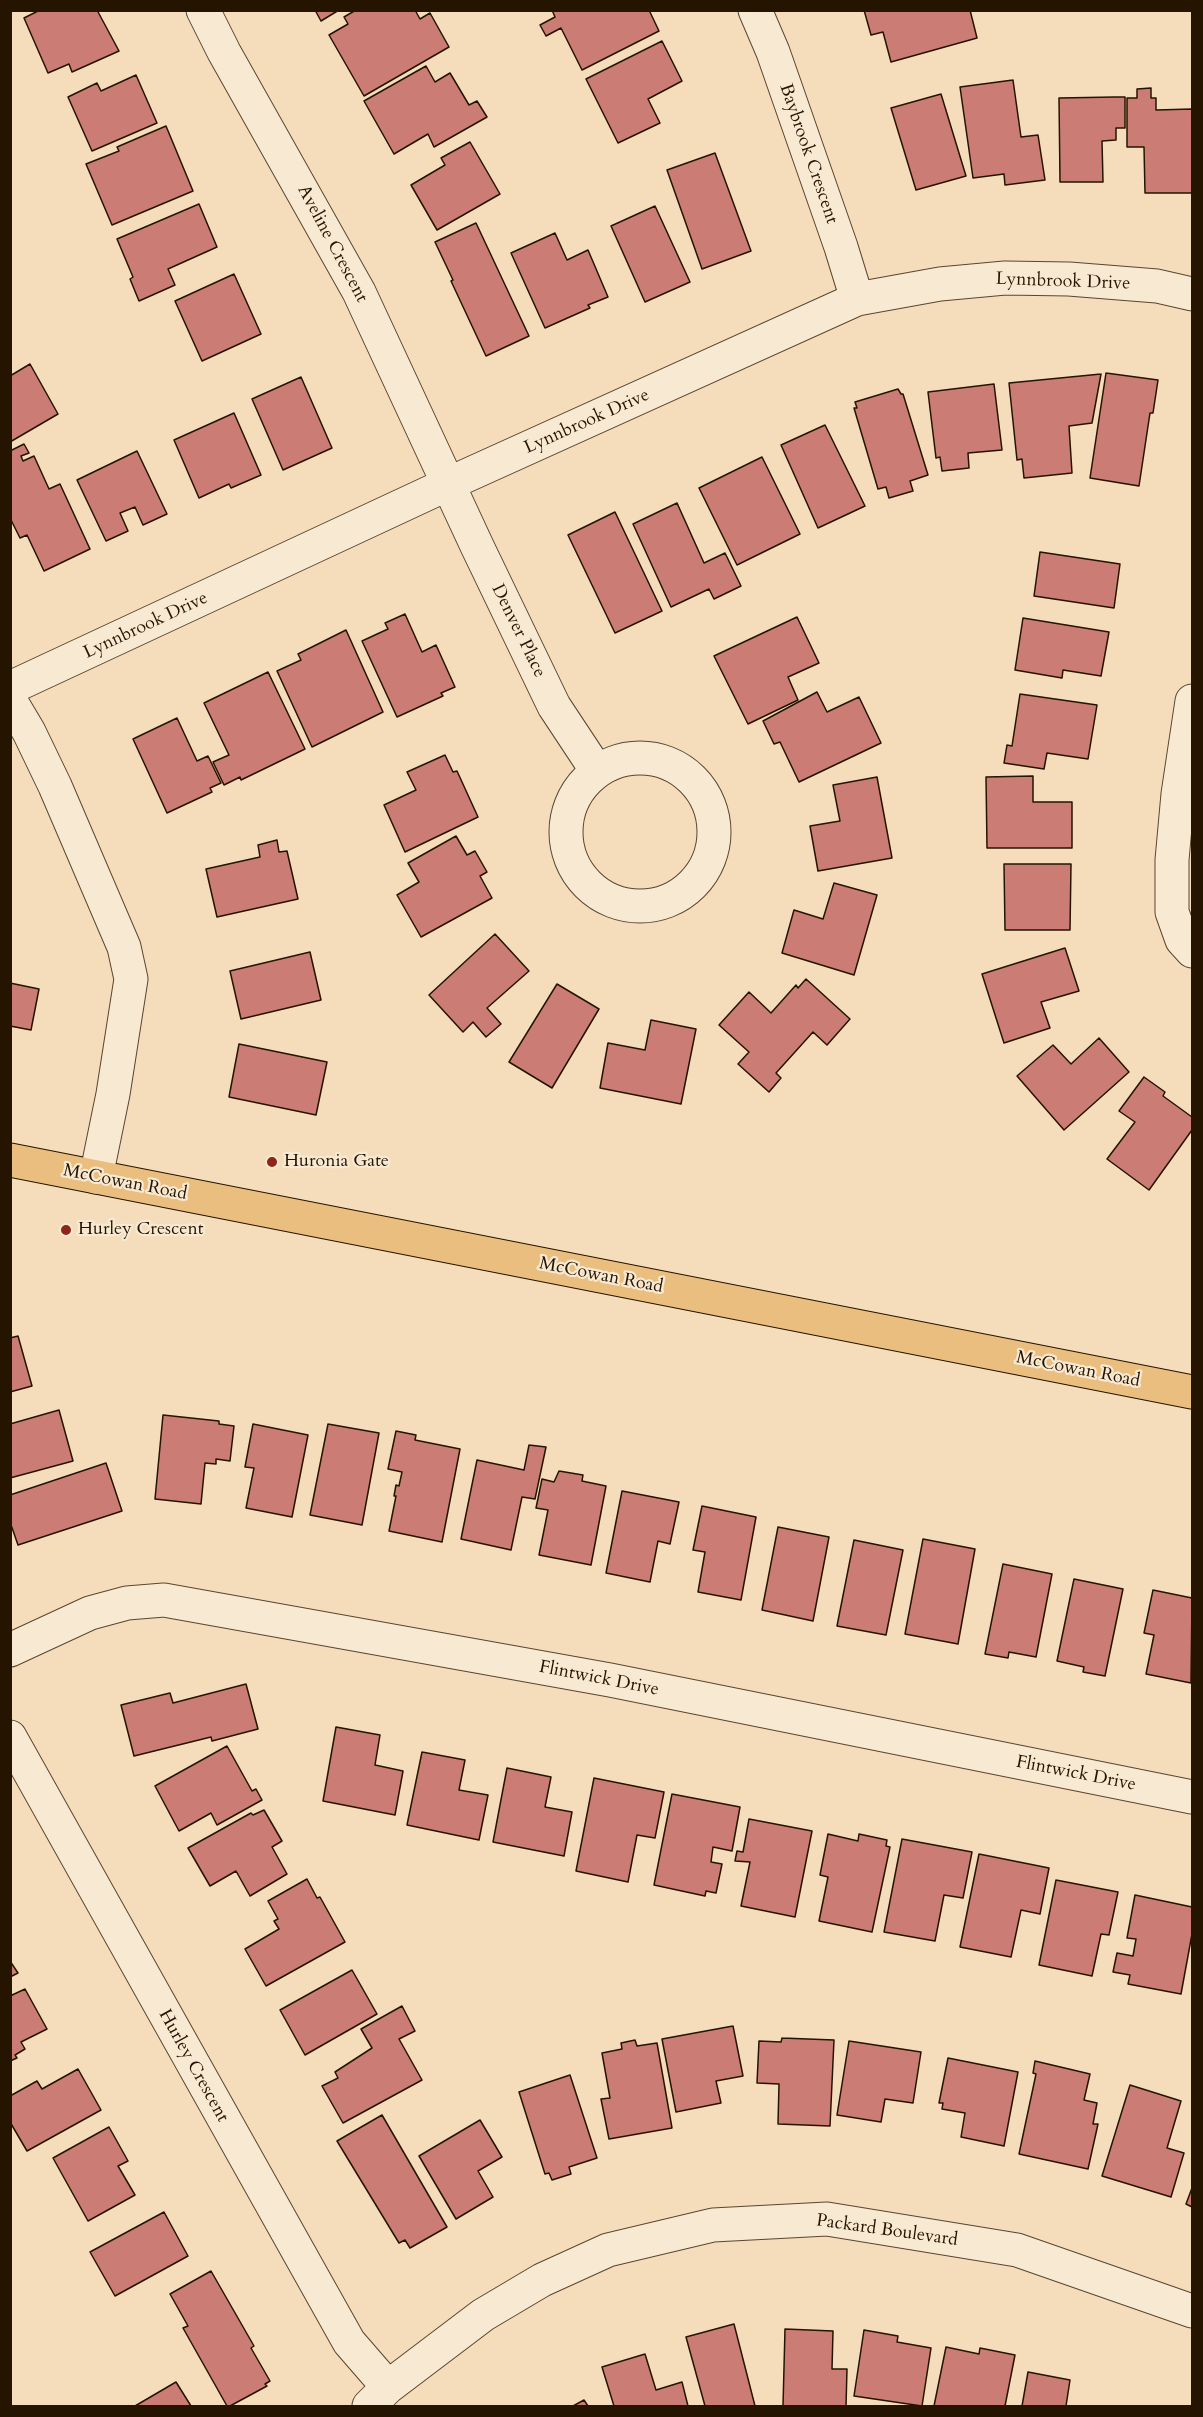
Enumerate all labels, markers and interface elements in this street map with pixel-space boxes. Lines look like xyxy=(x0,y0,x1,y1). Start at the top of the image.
street label: Baybrook Crescent xyxy=(774,81,842,227)
street label: Aveline Crescent xyxy=(292,182,372,306)
street label: Lynnbrook Drive xyxy=(995,269,1131,295)
street label: Lynnbrook Drive xyxy=(521,385,653,459)
street label: Denver Place xyxy=(486,581,550,681)
street label: Lynnbrook Drive xyxy=(80,588,212,664)
place label: Huronia Gate xyxy=(284,1151,389,1173)
marker: Huronia Gate xyxy=(265,1155,279,1169)
street label: McCowan Road xyxy=(61,1160,189,1206)
place label: Hurley Crescent xyxy=(78,1219,203,1241)
marker: Hurley Crescent xyxy=(59,1223,73,1237)
street label: McCowan Road xyxy=(537,1253,665,1299)
street label: McCowan Road xyxy=(1014,1347,1142,1393)
street label: Flintwick Drive xyxy=(537,1657,661,1701)
street label: Flintwick Drive xyxy=(1014,1752,1138,1796)
street label: Hurley Crescent xyxy=(153,2006,233,2126)
street label: Packard Boulevard xyxy=(815,2210,959,2252)

